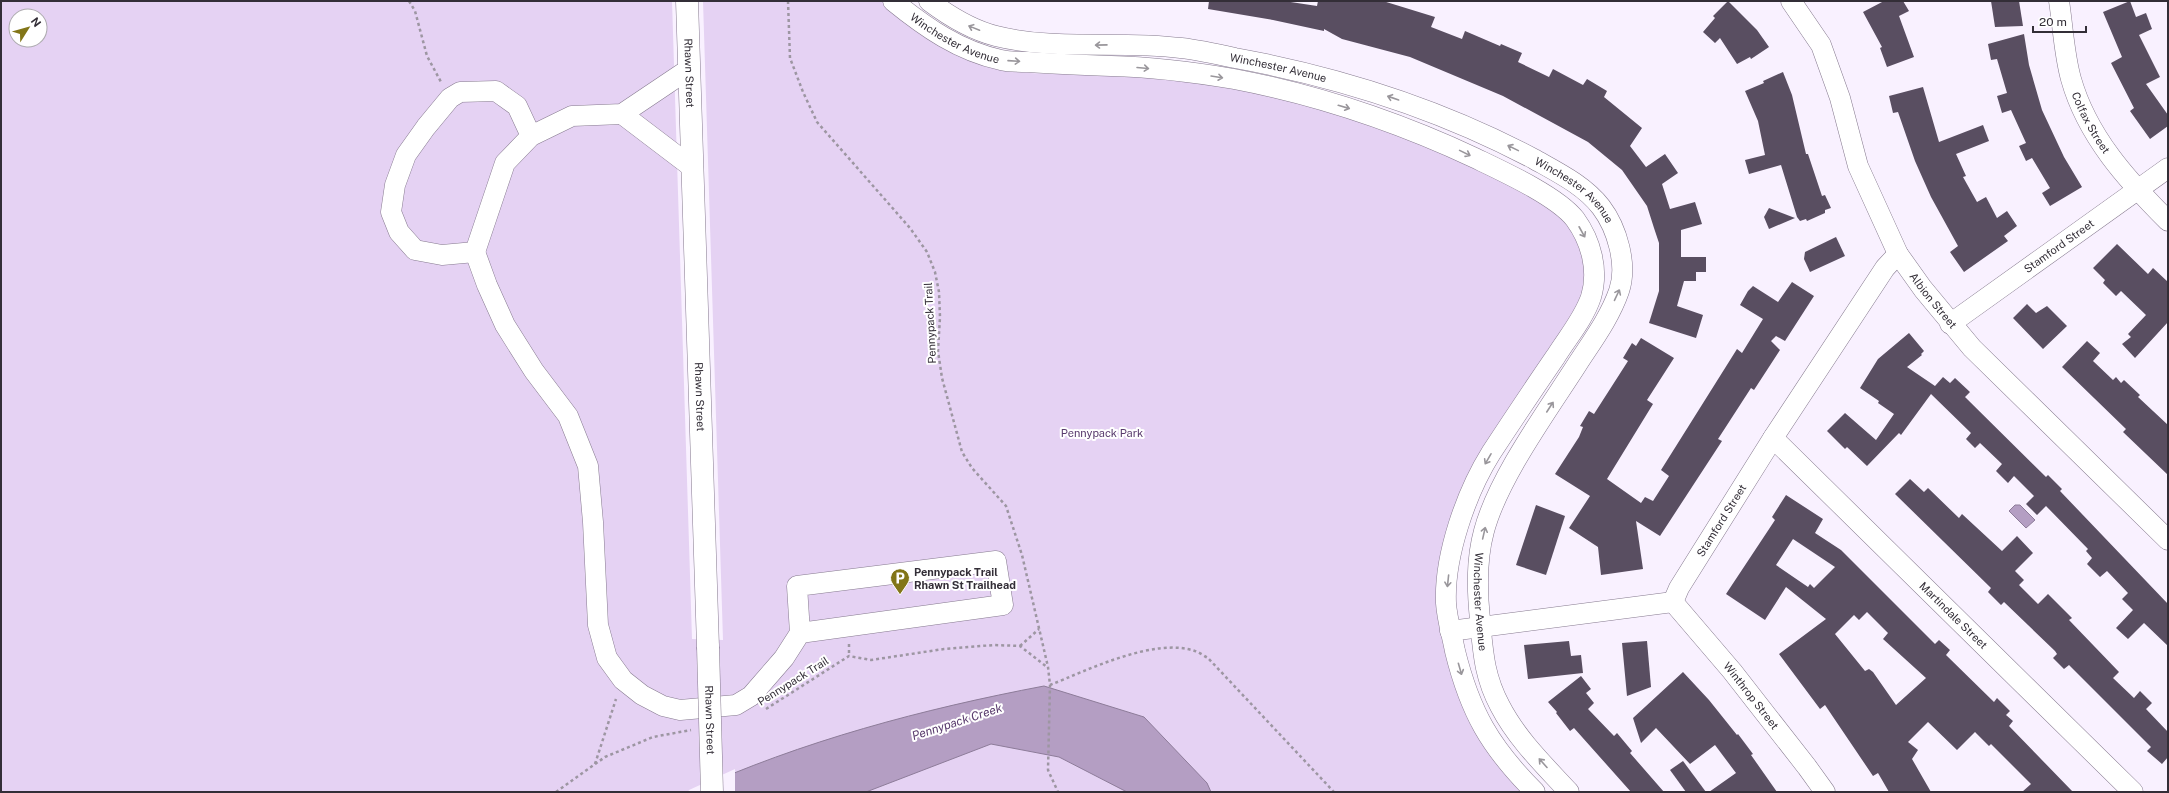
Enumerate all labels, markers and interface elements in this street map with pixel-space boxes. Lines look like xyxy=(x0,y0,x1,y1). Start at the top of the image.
north arrow xyxy=(8,8,48,48)
scale bar xyxy=(2033,8,2086,34)
street label: Winchester Avenue xyxy=(908,11,1001,65)
text: N xyxy=(29,15,43,29)
text: 20 m xyxy=(2039,15,2067,29)
one-way arrow xyxy=(968,23,980,31)
street label: Rhawn Street xyxy=(682,38,696,108)
one-way arrow xyxy=(1095,41,1108,49)
street label: Winchester Avenue xyxy=(1229,51,1328,84)
one-way arrow xyxy=(1007,58,1020,65)
one-way arrow xyxy=(1137,64,1150,72)
one-way arrow xyxy=(1210,73,1223,81)
street label: Colfax Street xyxy=(2070,90,2112,156)
one-way arrow xyxy=(1387,94,1400,101)
one-way arrow xyxy=(1337,104,1350,111)
one-way arrow xyxy=(1508,144,1520,151)
one-way arrow xyxy=(1458,150,1470,157)
street label: Winchester Avenue xyxy=(1533,155,1616,225)
street label: Stamford Street xyxy=(2022,217,2096,275)
one-way arrow xyxy=(1579,226,1587,238)
street label: Albion Street xyxy=(1907,270,1959,331)
street label: Pennypack Trail xyxy=(922,282,938,364)
one-way arrow xyxy=(1614,290,1621,302)
street label: Rhawn Street xyxy=(693,362,707,432)
one-way arrow xyxy=(1547,401,1555,413)
park label: Pennypack Park xyxy=(1061,427,1143,439)
one-way arrow xyxy=(1484,453,1492,465)
street label: Stamford Street xyxy=(1694,482,1748,559)
one-way arrow xyxy=(1481,526,1488,539)
street label: Winchester Avenue xyxy=(1472,552,1489,652)
place label: Pennypack Trail Rhawn St Trailhead xyxy=(914,566,1016,591)
parking icon: Pennypack Trail Rhawn St Trailhead xyxy=(889,567,911,595)
one-way arrow xyxy=(1445,574,1452,587)
street label: Martindale Street xyxy=(1917,580,1990,651)
street label: Pennypack Trail xyxy=(755,654,831,708)
street label: Winthrop Street xyxy=(1721,660,1781,732)
one-way arrow xyxy=(1457,662,1464,675)
street label: Rhawn Street xyxy=(703,685,717,755)
water label: Pennypack Creek xyxy=(910,701,1004,743)
one-way arrow xyxy=(1538,758,1547,768)

